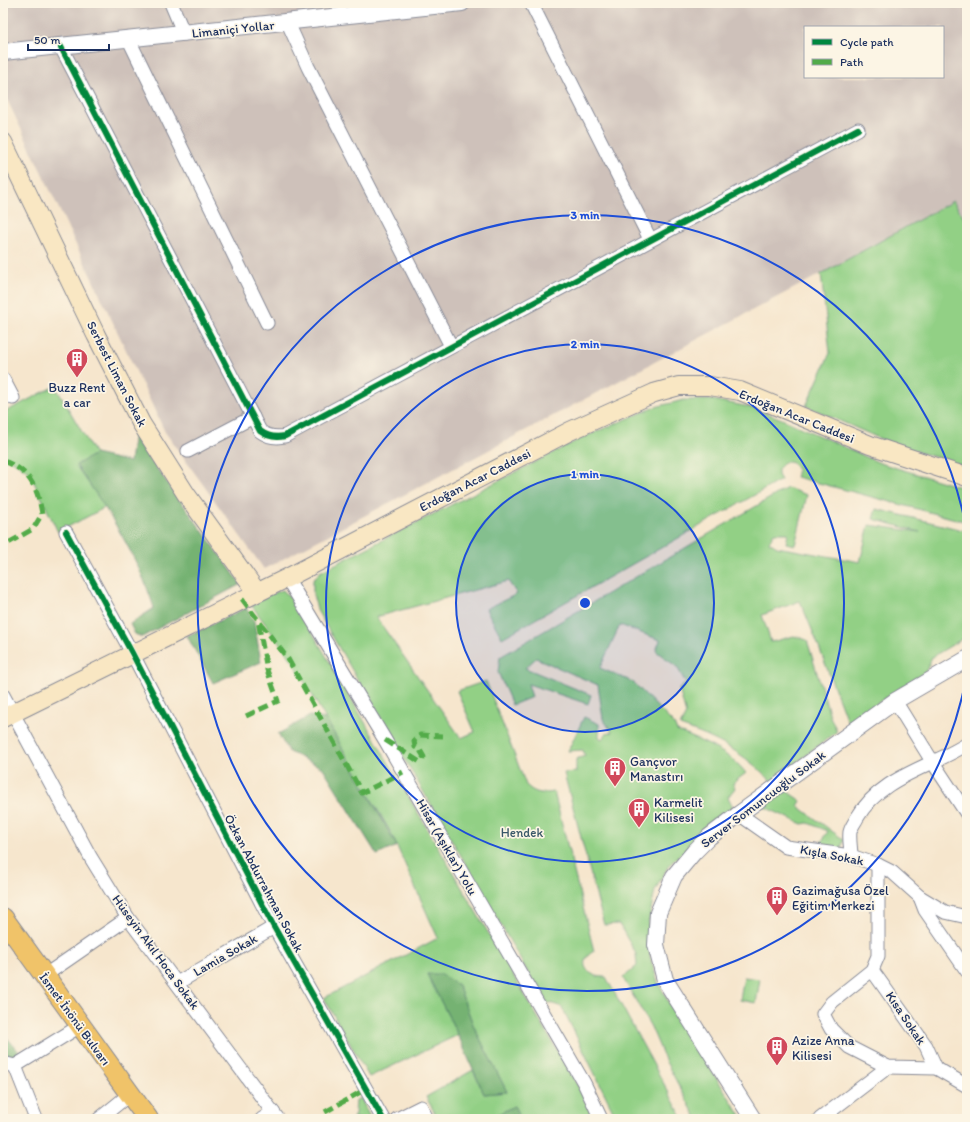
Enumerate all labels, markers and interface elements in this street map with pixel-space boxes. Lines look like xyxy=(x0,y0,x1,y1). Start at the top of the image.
street label: Limaniçi Yollar xyxy=(191,17,276,41)
scale bar xyxy=(28,26,109,52)
legend xyxy=(804,26,944,78)
text: 50 m xyxy=(34,33,60,47)
text: Cycle path xyxy=(840,35,894,49)
text: Path xyxy=(840,55,863,69)
text: 3 min xyxy=(571,208,600,222)
street label: Serbest Liman Sokak xyxy=(84,319,150,430)
text: 2 min xyxy=(571,337,600,351)
building icon: Buzz Rent a car xyxy=(64,346,90,379)
place label: Buzz Rent a car xyxy=(49,380,106,410)
street label: Erdoğan Acar Caddesi xyxy=(737,386,857,446)
street label: Erdoğan Acar Caddesi xyxy=(417,445,533,515)
text: 1 min xyxy=(571,467,600,481)
centre of rings xyxy=(578,596,592,610)
street label: Server Somuncuoğlu Sokak xyxy=(698,747,829,851)
place label: Gançvor Manastırı xyxy=(630,754,683,784)
building icon: Gançvor Manastırı xyxy=(602,755,628,788)
place label: Karmelit Kilisesi xyxy=(654,795,703,825)
street label: Hisar (Aşıklar) Yolu xyxy=(413,796,481,898)
building icon: Karmelit Kilisesi xyxy=(626,796,652,829)
street label: Özkan Abdurrahman Sokak xyxy=(221,811,307,955)
park label: Hendek xyxy=(501,825,543,840)
street label: Kışla Sokak xyxy=(799,841,865,869)
place label: Gazimağusa Özel Eğitim Merkezi xyxy=(792,883,889,913)
building icon: Gazimağusa Özel Eğitim Merkezi xyxy=(764,884,790,917)
street label: Hüseyin Akıl Hoca Sokak xyxy=(109,892,203,1012)
street label: Lamia Sokak xyxy=(191,931,260,979)
street label: İsmet İnönü Bulvarı xyxy=(36,970,114,1068)
street label: Kısa Sokak xyxy=(883,989,929,1048)
place label: Azize Anna Kilisesi xyxy=(792,1033,855,1063)
building icon: Azize Anna Kilisesi xyxy=(764,1034,790,1067)

